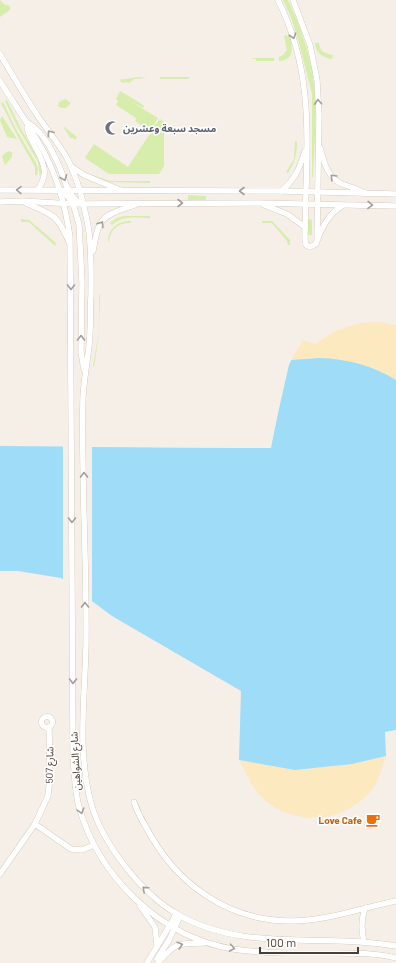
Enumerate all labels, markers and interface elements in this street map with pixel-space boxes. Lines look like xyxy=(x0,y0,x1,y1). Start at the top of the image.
one-way arrow xyxy=(288,32,297,39)
one-way arrow xyxy=(314,99,323,105)
mosque icon: مسجد سبعة وعشرين xyxy=(104,120,120,136)
place label: مسجد سبعة وعشرين xyxy=(123,122,216,135)
one-way arrow xyxy=(47,130,55,137)
one-way arrow xyxy=(59,174,67,181)
one-way arrow xyxy=(330,174,338,182)
one-way arrow xyxy=(16,186,22,194)
one-way arrow xyxy=(239,187,245,195)
one-way arrow xyxy=(177,199,183,207)
one-way arrow xyxy=(367,201,373,210)
one-way arrow xyxy=(96,221,103,228)
one-way arrow xyxy=(67,284,75,290)
one-way arrow xyxy=(77,335,86,341)
one-way arrow xyxy=(80,472,88,478)
one-way arrow xyxy=(68,517,76,523)
one-way arrow xyxy=(81,602,89,608)
one-way arrow xyxy=(69,678,77,684)
street label: شارع الشواهين xyxy=(67,731,85,791)
street label: شارع 507 xyxy=(43,746,57,784)
one-way arrow xyxy=(76,807,85,814)
cafe icon: Love Cafe xyxy=(365,812,381,828)
place label: Love Cafe xyxy=(318,814,363,826)
one-way arrow xyxy=(143,886,150,893)
scale bar xyxy=(260,929,358,955)
text: 100 m xyxy=(266,935,296,949)
one-way arrow xyxy=(176,941,183,950)
one-way arrow xyxy=(229,943,236,952)

